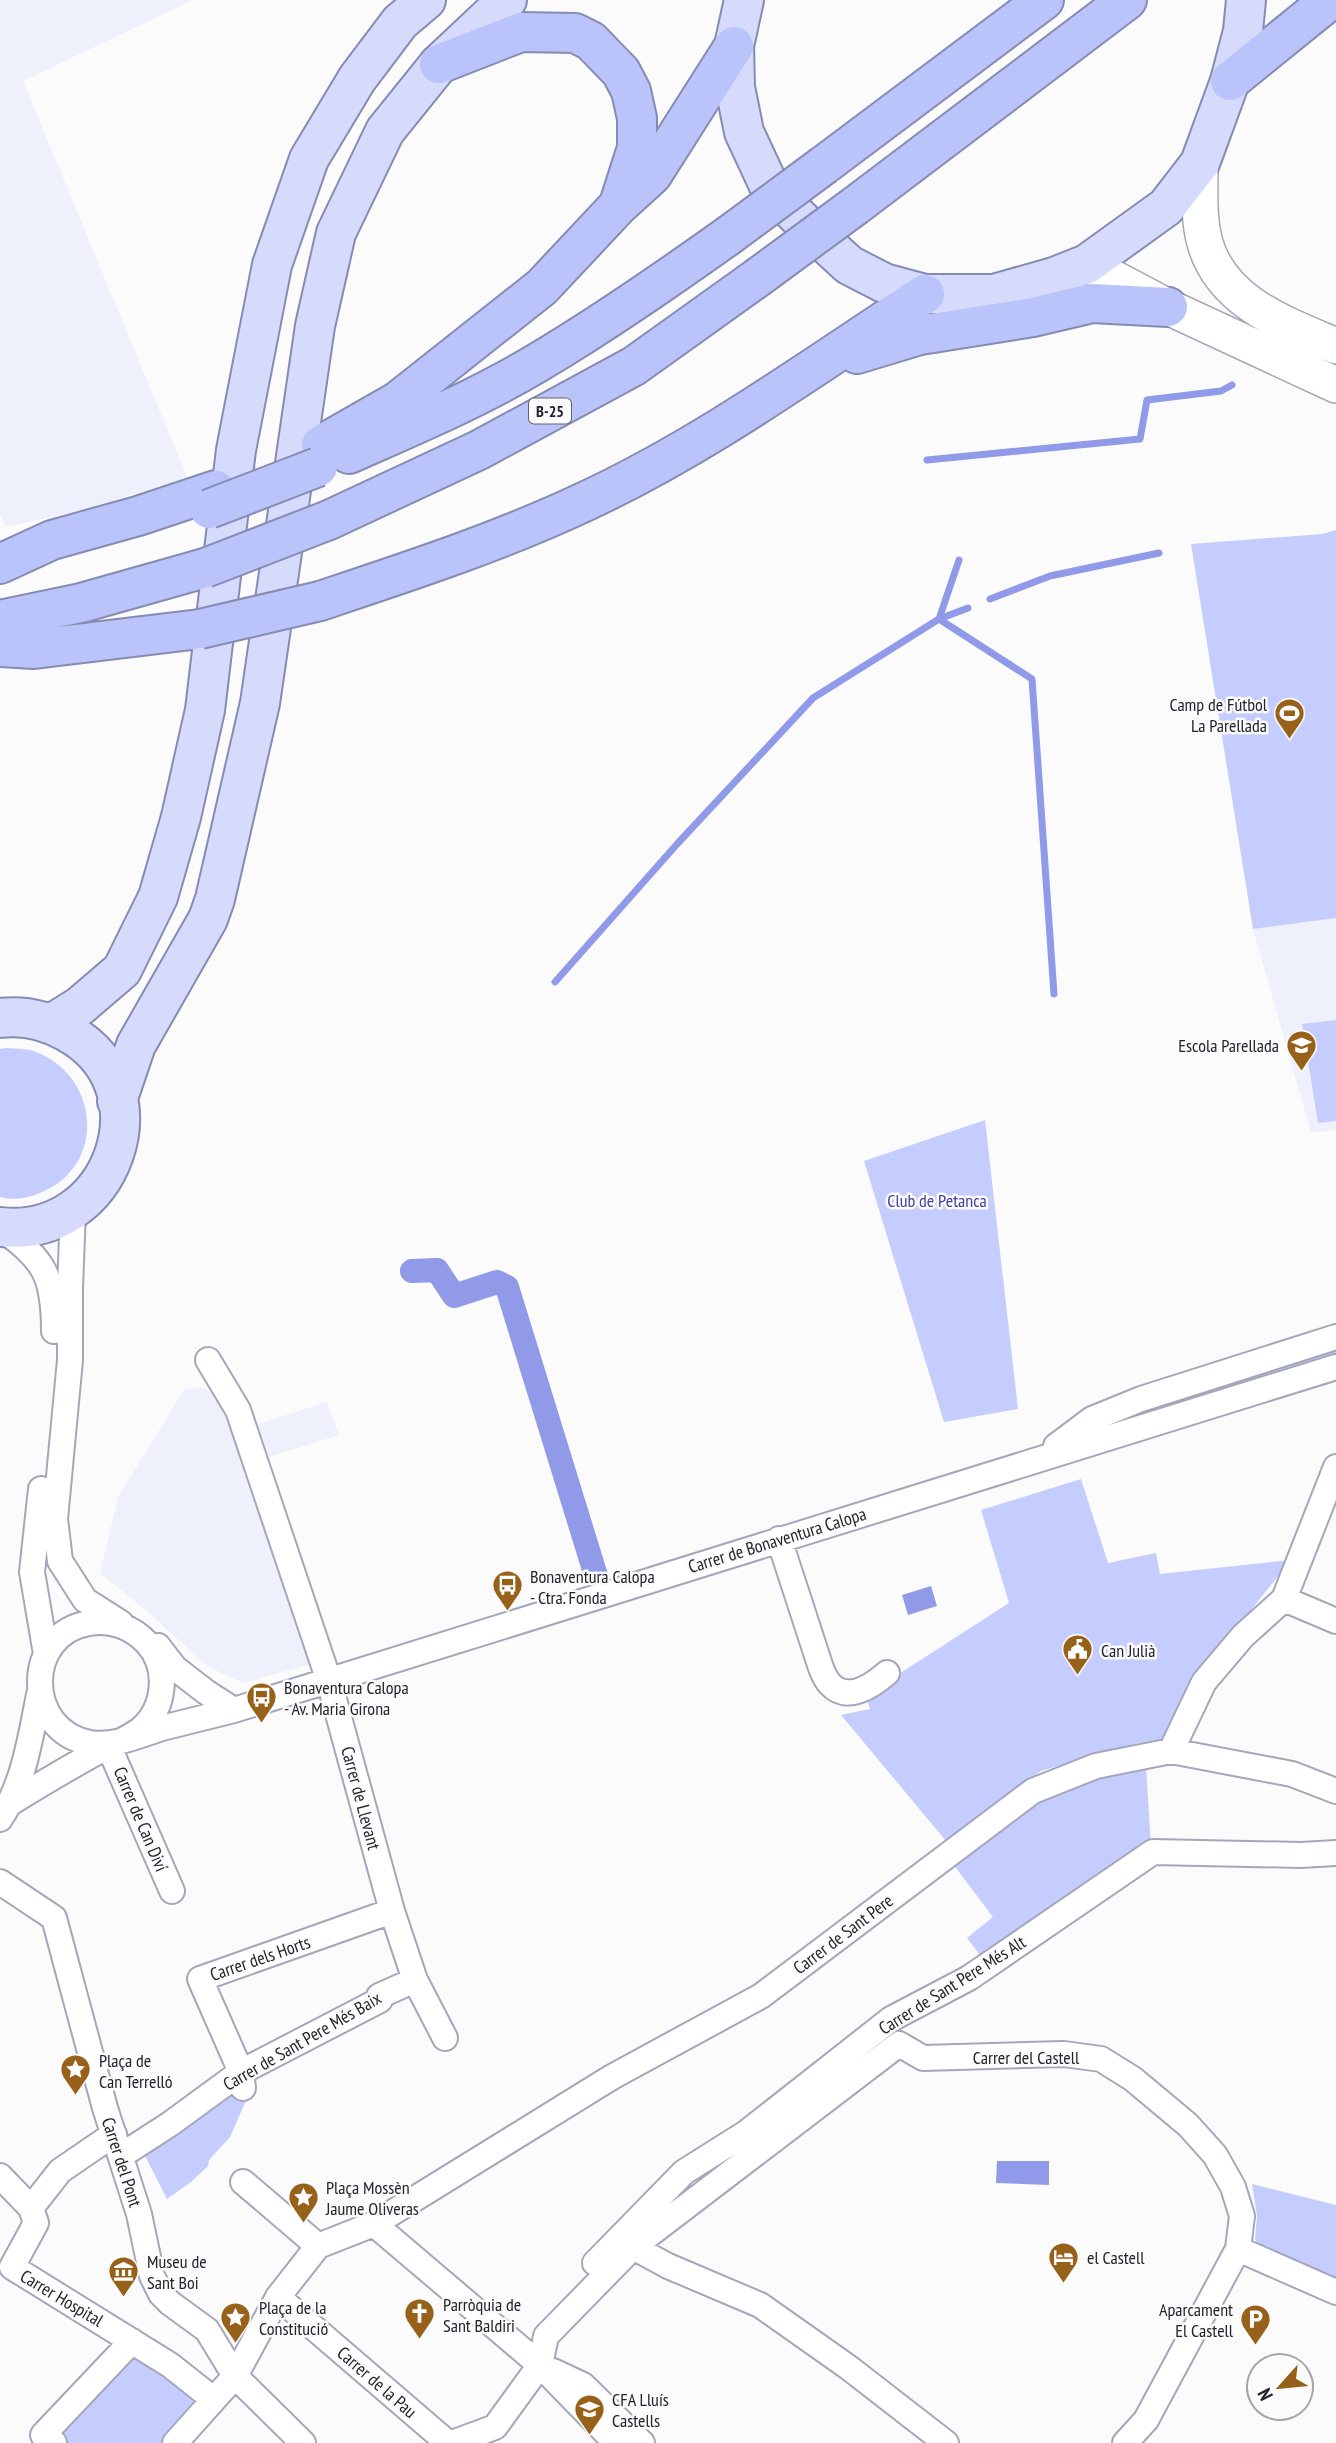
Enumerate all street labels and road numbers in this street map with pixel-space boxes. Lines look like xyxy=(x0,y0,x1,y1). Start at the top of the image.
road number: B-25 xyxy=(529,398,571,424)
street label: Carrer de Bonaventura Calopa xyxy=(685,1502,869,1578)
street label: Carrer de Llevant xyxy=(336,1744,386,1852)
street label: Carrer de Can Diví xyxy=(109,1763,173,1875)
street label: Carrer de Sant Pere xyxy=(788,1889,898,1979)
street label: Carrer dels Horts xyxy=(207,1930,313,1986)
street label: Carrer de Sant Pere Més Alt xyxy=(874,1930,1030,2040)
street label: Carrer de Sant Pere Més Baix xyxy=(219,1986,386,2096)
street label: Carrer del Castell xyxy=(973,2046,1080,2069)
street label: Carrer del Pont xyxy=(97,2114,147,2210)
street label: Carrer Hospital xyxy=(16,2264,108,2332)
street label: Carrer de la Pau xyxy=(332,2341,422,2423)

